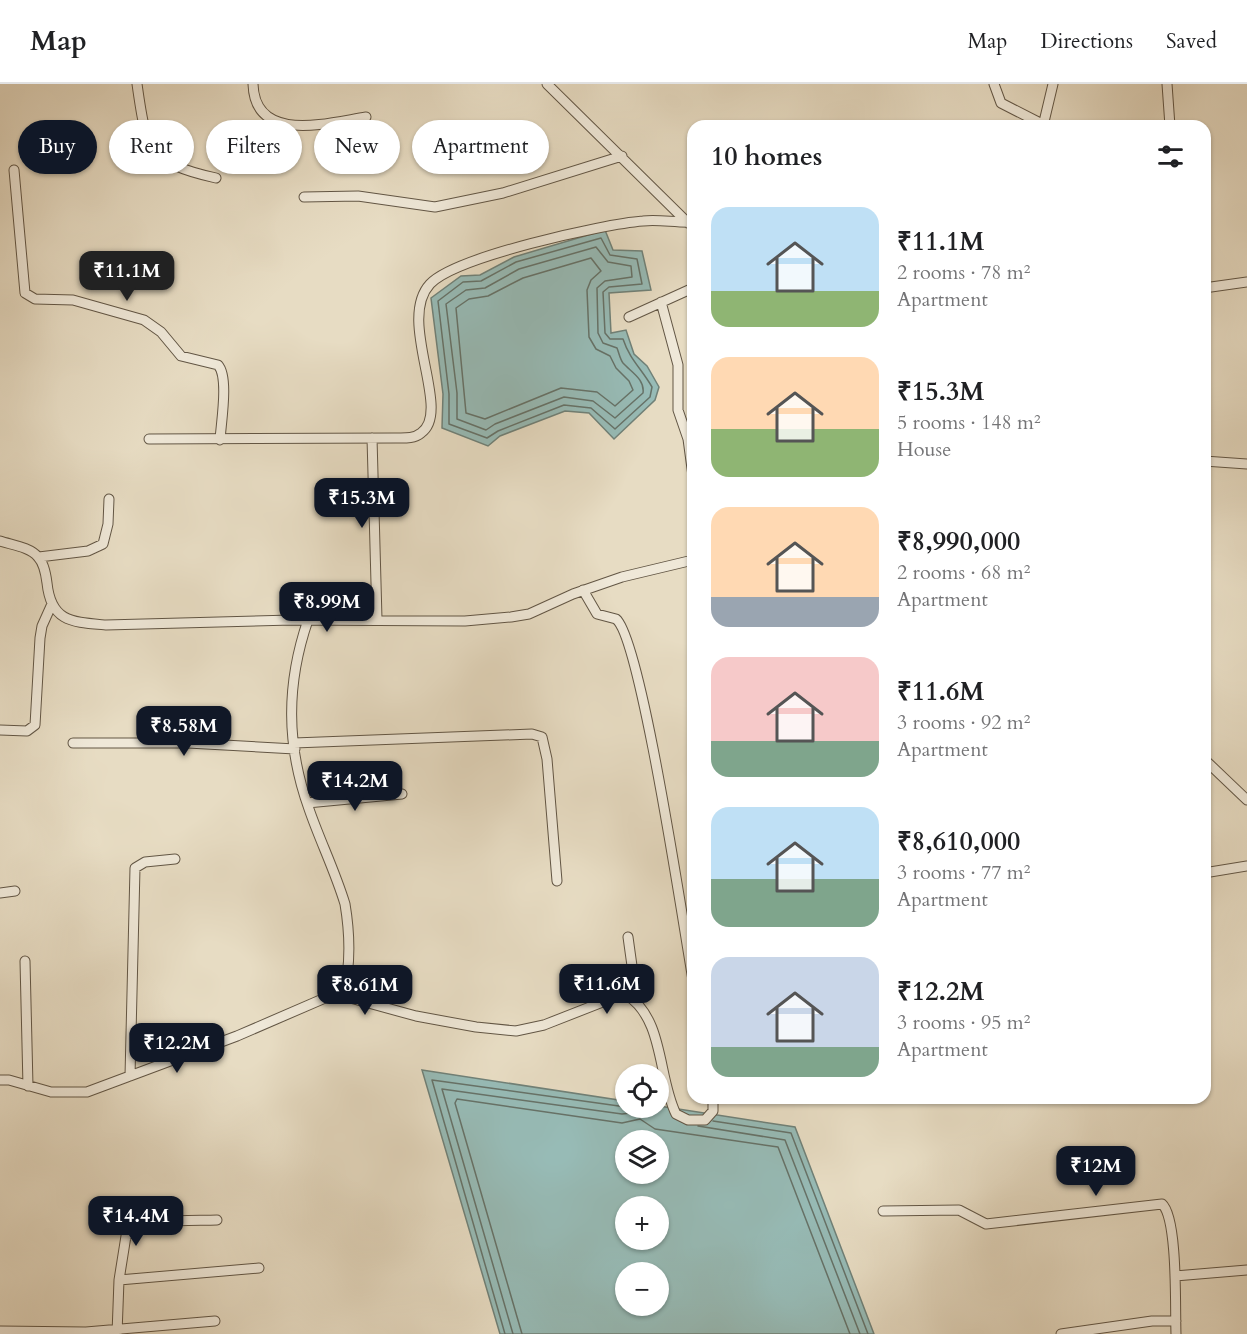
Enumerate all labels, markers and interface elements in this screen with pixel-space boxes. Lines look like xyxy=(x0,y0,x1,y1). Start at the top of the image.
text: Map xyxy=(30,22,87,60)
text: Map xyxy=(967,27,1007,56)
text: Directions xyxy=(1040,27,1133,56)
text: Saved xyxy=(1166,27,1217,56)
chip: Buy xyxy=(18,120,97,174)
chip: Rent xyxy=(109,120,194,174)
chip: Filters xyxy=(206,120,302,174)
chip: New xyxy=(314,120,400,174)
chip: Apartment xyxy=(412,120,549,174)
text: 10 homes xyxy=(711,139,822,174)
icon: filters xyxy=(1154,140,1187,173)
text: ₹11.1M xyxy=(897,224,985,259)
icon: home xyxy=(759,231,831,303)
pin: ₹11.1M xyxy=(78,251,176,302)
text: ₹11.1M xyxy=(93,257,161,284)
text: 2 rooms · 78 m² xyxy=(897,259,1030,286)
text: Apartment xyxy=(897,286,988,313)
text: ₹15.3M xyxy=(897,374,985,409)
icon: home xyxy=(759,381,831,453)
text: 5 rooms · 148 m² xyxy=(897,409,1041,436)
text: House xyxy=(897,436,951,463)
pin: ₹15.3M xyxy=(313,478,411,529)
text: ₹15.3M xyxy=(328,484,396,511)
text: ₹8,990,000 xyxy=(897,524,1020,559)
icon: home xyxy=(759,531,831,603)
text: 2 rooms · 68 m² xyxy=(897,559,1030,586)
pin: ₹8.99M xyxy=(278,582,376,633)
text: Apartment xyxy=(897,586,988,613)
text: ₹8.99M xyxy=(293,588,361,615)
text: ₹11.6M xyxy=(897,674,985,709)
icon: home xyxy=(759,681,831,753)
pin: ₹8.58M xyxy=(135,706,233,757)
text: 3 rooms · 92 m² xyxy=(897,709,1030,736)
text: ₹8.58M xyxy=(150,712,218,739)
text: Apartment xyxy=(897,736,988,763)
pin: ₹14.2M xyxy=(306,761,404,812)
text: ₹14.2M xyxy=(321,767,389,794)
text: ₹8,610,000 xyxy=(897,824,1020,859)
icon: home xyxy=(759,831,831,903)
text: 3 rooms · 77 m² xyxy=(897,859,1030,886)
text: Apartment xyxy=(897,886,988,913)
pin: ₹11.6M xyxy=(558,964,656,1015)
pin: ₹8.61M xyxy=(316,965,414,1016)
text: ₹11.6M xyxy=(573,970,641,997)
text: ₹8.61M xyxy=(331,971,399,998)
text: ₹12.2M xyxy=(897,974,985,1009)
icon: home xyxy=(759,981,831,1053)
text: 3 rooms · 95 m² xyxy=(897,1009,1030,1036)
pin: ₹12.2M xyxy=(128,1023,226,1074)
text: ₹12.2M xyxy=(143,1029,211,1056)
text: Apartment xyxy=(897,1036,988,1063)
map controls xyxy=(615,1064,669,1316)
button: locate xyxy=(615,1064,669,1118)
button: layers xyxy=(615,1130,669,1184)
pin: ₹12M xyxy=(1060,1146,1132,1197)
text: ₹12M xyxy=(1070,1152,1122,1179)
pin: ₹14.4M xyxy=(87,1196,185,1247)
button: + xyxy=(615,1196,669,1250)
text: ₹14.4M xyxy=(102,1202,170,1229)
button: − xyxy=(615,1262,669,1316)

